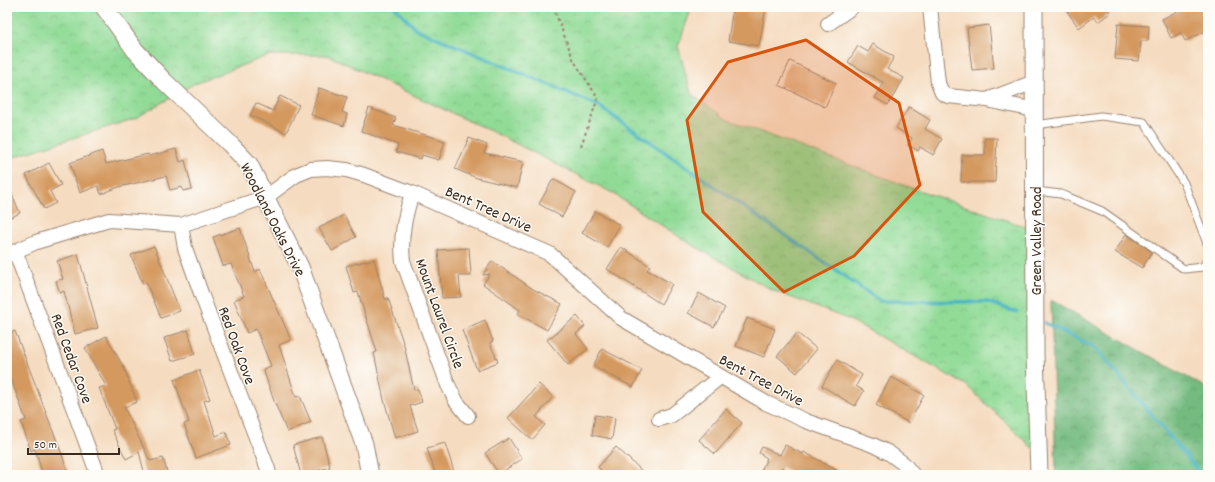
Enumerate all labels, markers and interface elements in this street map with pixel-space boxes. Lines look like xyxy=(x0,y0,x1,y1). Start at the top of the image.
street label: Woodland Oaks Drive xyxy=(233,159,310,281)
street label: Bent Tree Drive xyxy=(441,181,535,240)
street label: Green Valley Road xyxy=(1026,186,1049,296)
street label: Mount Laurel Circle xyxy=(408,256,469,372)
street label: Red Oak Cove xyxy=(211,304,260,388)
street label: Red Cedar Cove xyxy=(44,311,98,407)
street label: Bent Tree Drive xyxy=(715,349,807,413)
scale bar xyxy=(28,430,119,456)
text: 50 m xyxy=(34,437,57,454)

